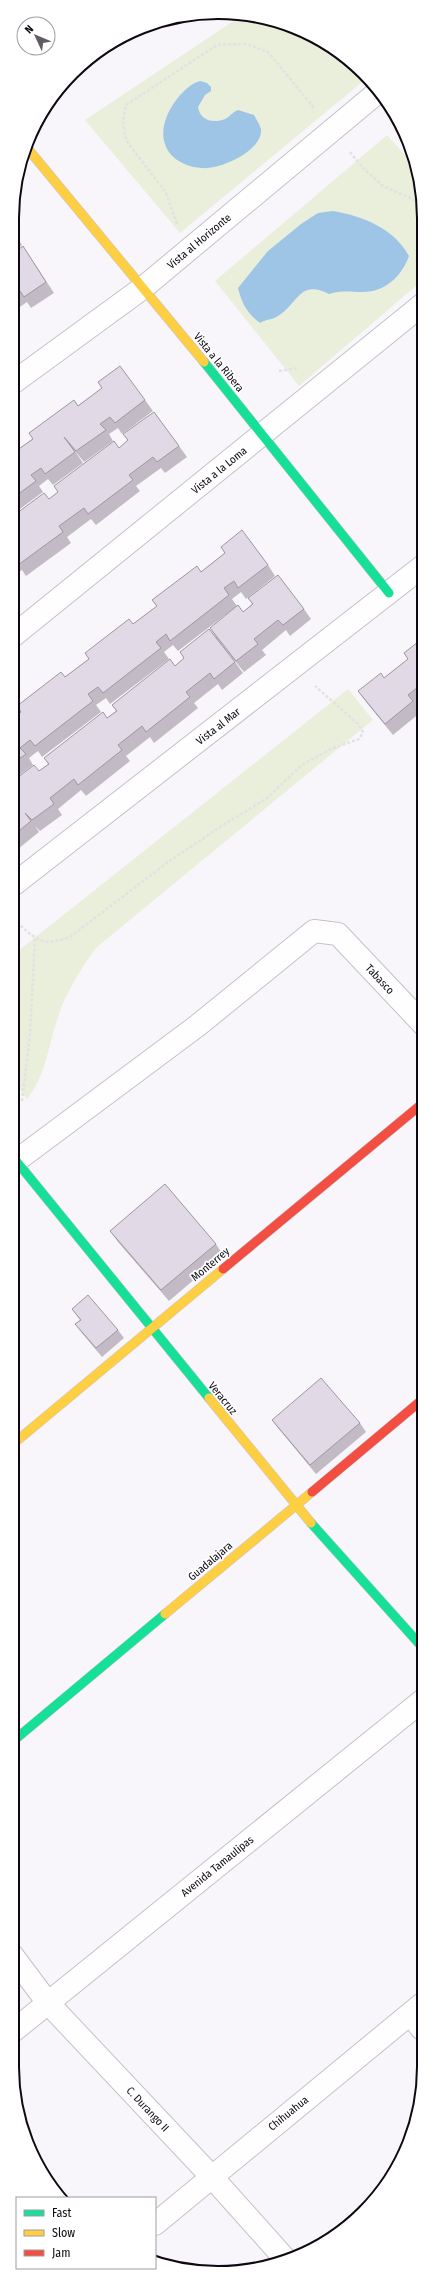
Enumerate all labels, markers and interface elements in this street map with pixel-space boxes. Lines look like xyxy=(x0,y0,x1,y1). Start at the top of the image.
north arrow xyxy=(16,16,56,56)
text: N xyxy=(22,23,36,36)
street label: Vista al Horizonte xyxy=(165,211,234,272)
street label: Vista a la Ribera xyxy=(191,330,246,395)
street label: Vista a la Loma xyxy=(189,444,250,497)
street label: Vista al Mar xyxy=(194,705,243,748)
street label: Tabasco xyxy=(363,962,397,997)
street label: Monterrey xyxy=(189,1245,232,1284)
street label: Veracruz xyxy=(206,1379,240,1418)
street label: Guadalajara xyxy=(186,1539,235,1584)
street label: Avenida Tamaulipas xyxy=(178,1833,256,1900)
street label: C. Durango II xyxy=(124,2084,172,2134)
street label: Chihuahua xyxy=(266,2093,311,2134)
legend xyxy=(16,2197,156,2269)
text: Fast xyxy=(52,2206,71,2220)
text: Slow xyxy=(52,2226,75,2240)
text: Jam xyxy=(52,2246,70,2260)

